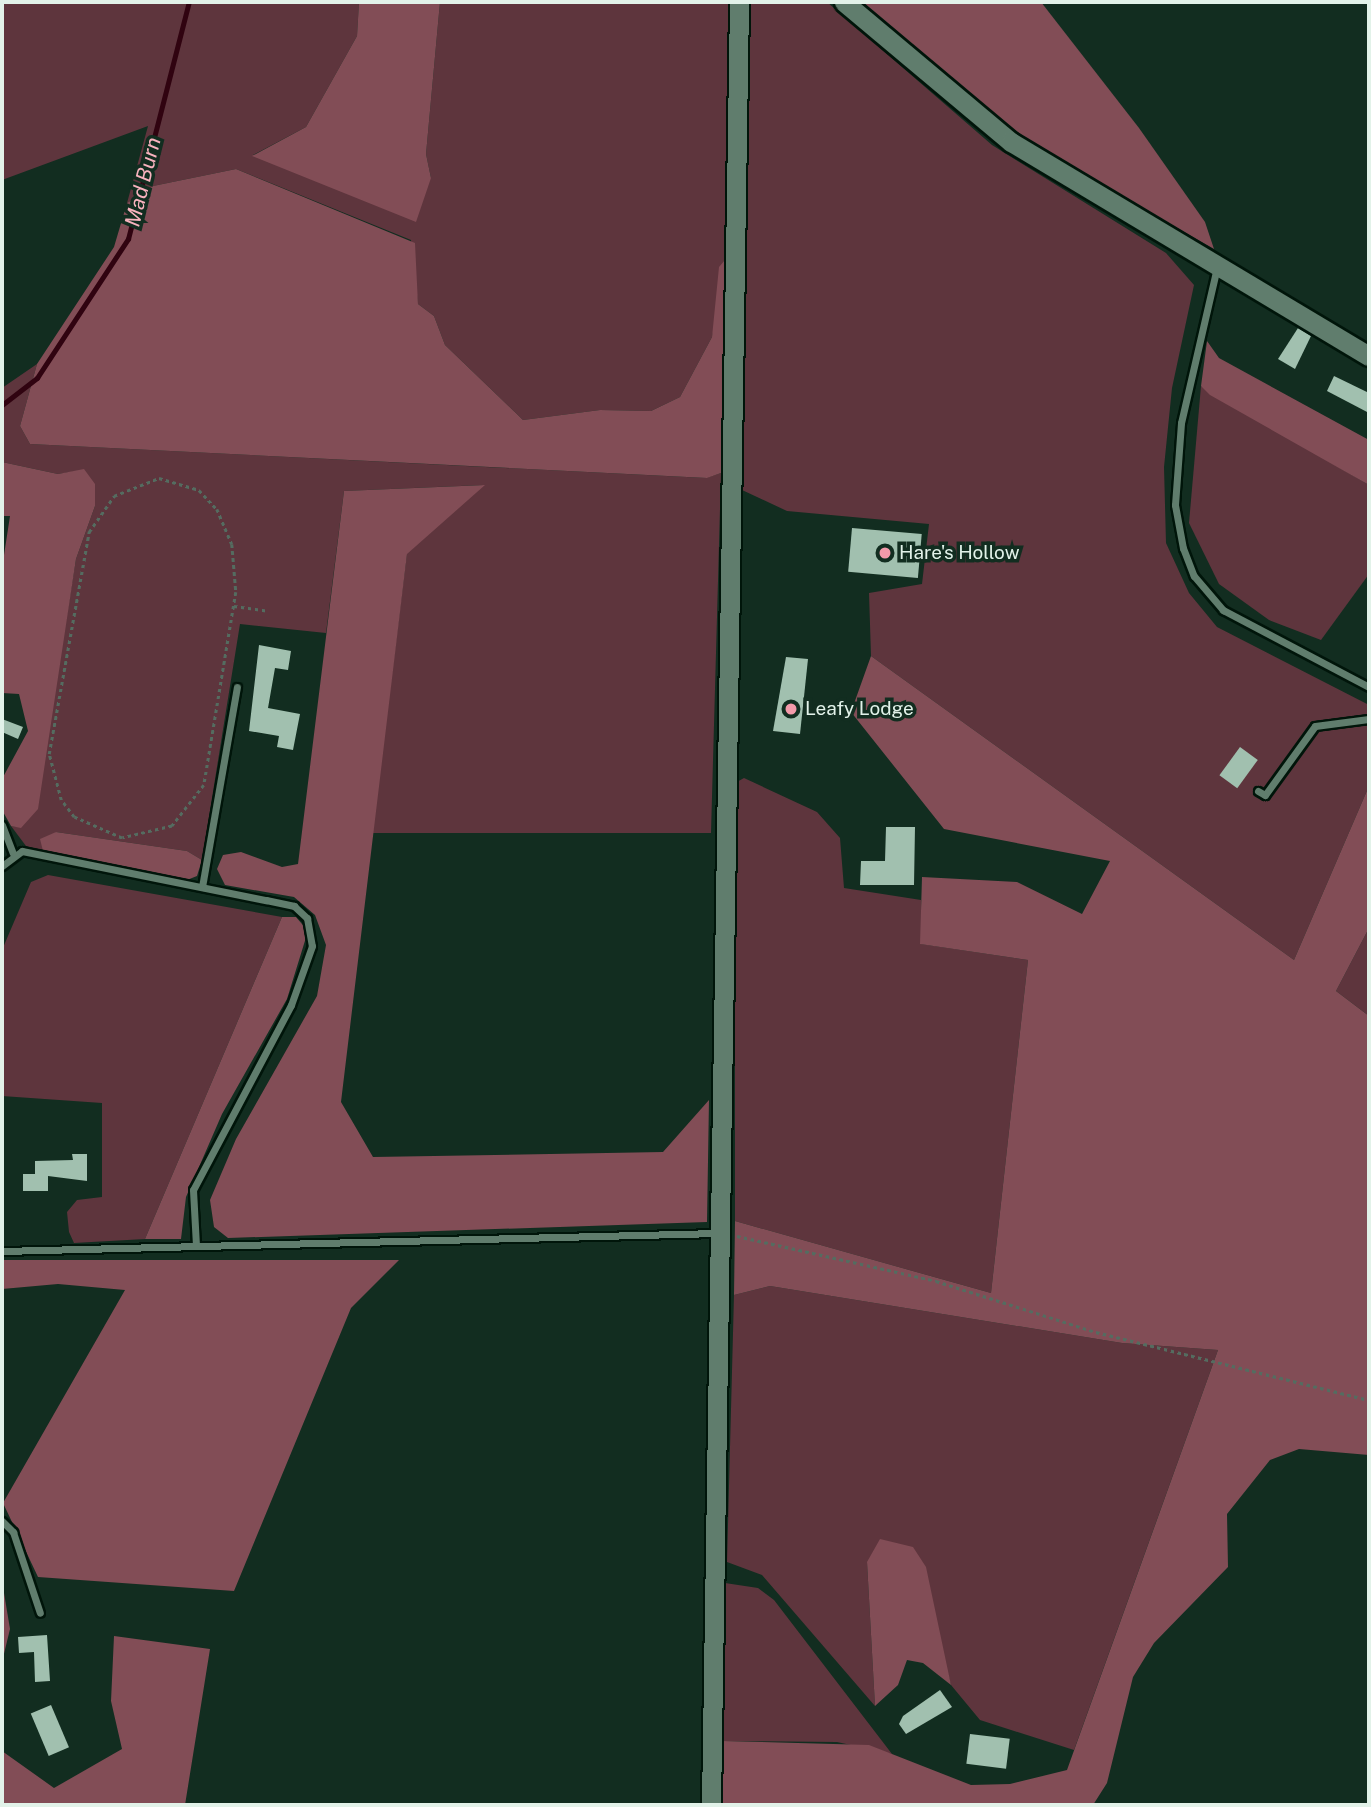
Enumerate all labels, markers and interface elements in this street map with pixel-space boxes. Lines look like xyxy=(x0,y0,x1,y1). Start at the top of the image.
water label: Mad Burn xyxy=(120,135,166,229)
place label: Hare's Hollow xyxy=(899,542,1020,564)
marker: Hare's Hollow xyxy=(877,545,893,561)
place label: Leafy Lodge xyxy=(805,698,914,720)
marker: Leafy Lodge xyxy=(783,701,799,717)

